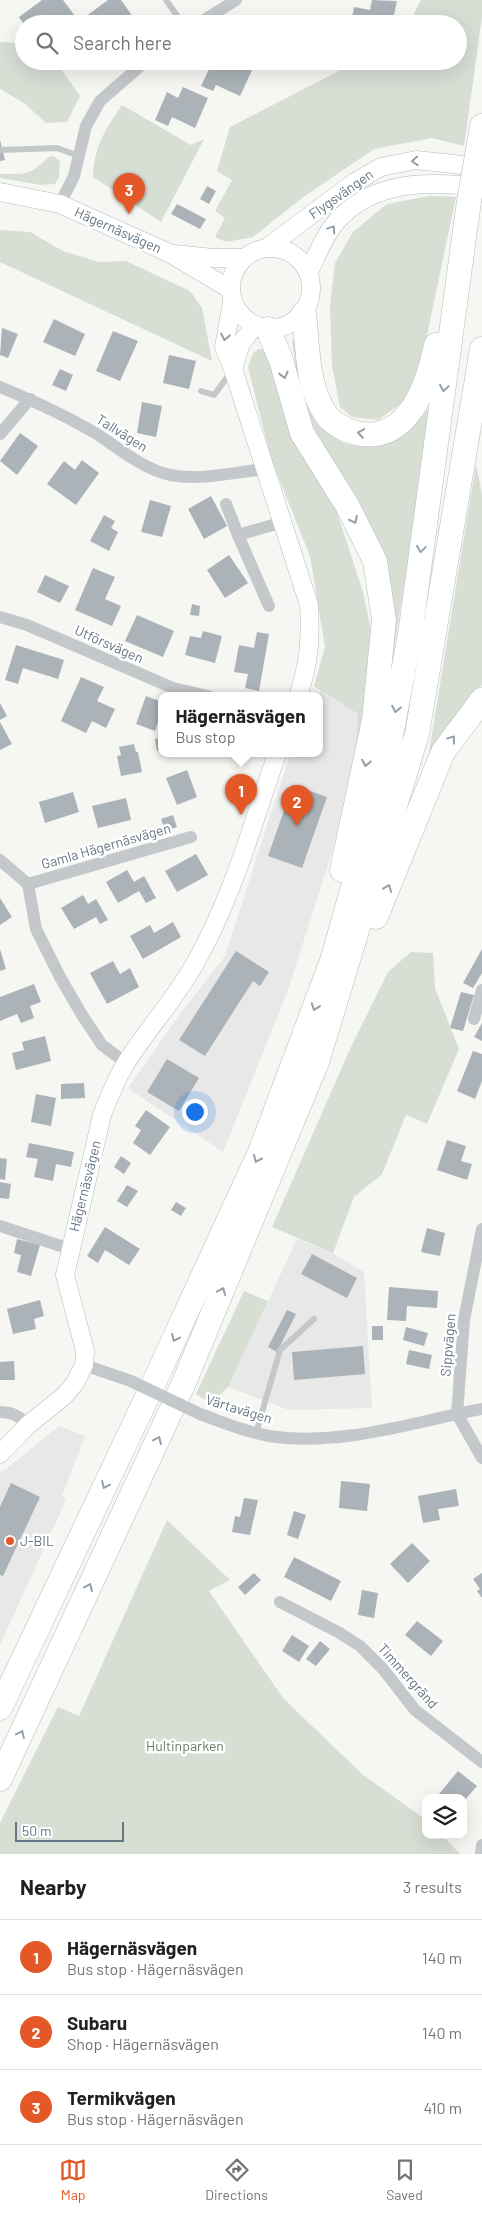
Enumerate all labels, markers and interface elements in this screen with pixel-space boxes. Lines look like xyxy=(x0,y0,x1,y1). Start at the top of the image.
search box xyxy=(15,15,467,70)
icon: search xyxy=(33,29,61,57)
text: Search here xyxy=(73,31,172,54)
one-way arrow xyxy=(411,156,419,167)
street label: Flygsvängen xyxy=(305,165,376,222)
pin: 3 xyxy=(113,173,145,214)
street label: Hägernäsvägen xyxy=(72,203,164,256)
one-way arrow xyxy=(326,225,335,235)
one-way arrow xyxy=(221,332,231,341)
one-way arrow xyxy=(278,370,289,379)
one-way arrow xyxy=(439,384,449,392)
street label: Tallvägen xyxy=(93,410,151,455)
one-way arrow xyxy=(357,429,366,439)
one-way arrow xyxy=(348,515,358,524)
one-way arrow xyxy=(417,544,427,553)
street label: Utförsvägen xyxy=(72,621,146,666)
popup xyxy=(158,692,323,757)
text: Hägernäsvägen xyxy=(175,704,306,727)
one-way arrow xyxy=(391,705,401,714)
text: Bus stop xyxy=(175,727,236,746)
one-way arrow xyxy=(447,736,455,745)
one-way arrow xyxy=(362,759,372,768)
pin: 1 xyxy=(225,774,257,815)
pin: 2 xyxy=(281,785,313,826)
street label: Gamla Hägernäsvägen xyxy=(39,819,173,872)
one-way arrow xyxy=(382,884,392,892)
one-way arrow xyxy=(311,1002,321,1011)
your location xyxy=(182,1099,208,1125)
street label: Hägernäsvägen xyxy=(65,1138,104,1233)
one-way arrow xyxy=(252,1154,263,1163)
one-way arrow xyxy=(216,1287,227,1296)
street label: Sippvägen xyxy=(436,1313,459,1377)
one-way arrow xyxy=(170,1333,181,1342)
street label: Värtavägen xyxy=(204,1390,274,1427)
one-way arrow xyxy=(152,1436,162,1445)
one-way arrow xyxy=(101,1480,112,1489)
place label: J-BIL xyxy=(20,1532,54,1549)
marker: J-BIL xyxy=(4,1535,16,1547)
one-way arrow xyxy=(83,1583,94,1592)
street label: Timmergränd xyxy=(375,1640,442,1712)
one-way arrow xyxy=(14,1731,24,1740)
park label: Hultinparken xyxy=(146,1737,224,1754)
map controls xyxy=(422,1794,467,1839)
button: layers xyxy=(422,1794,467,1839)
scale bar xyxy=(15,1819,124,1842)
text: 50 m xyxy=(22,1822,51,1839)
text: Nearby xyxy=(20,1874,86,1899)
text: 3 results xyxy=(403,1877,462,1896)
text: Hägernäsvägen xyxy=(67,1936,197,1959)
text: 1 xyxy=(33,1948,39,1967)
text: 140 m xyxy=(422,1948,462,1967)
text: Bus stop · Hägernäsvägen xyxy=(67,1959,244,1978)
text: Subaru xyxy=(67,2011,127,2034)
text: 2 xyxy=(32,2023,40,2042)
text: 140 m xyxy=(422,2023,462,2042)
text: Shop · Hägernäsvägen xyxy=(67,2034,219,2053)
text: Termikvägen xyxy=(67,2086,176,2109)
text: 3 xyxy=(32,2098,40,2117)
text: 410 m xyxy=(424,2098,462,2117)
text: Bus stop · Hägernäsvägen xyxy=(67,2109,244,2128)
tab: Map xyxy=(59,2156,87,2203)
tab: Directions xyxy=(205,2156,268,2203)
tab: Saved xyxy=(386,2156,423,2203)

